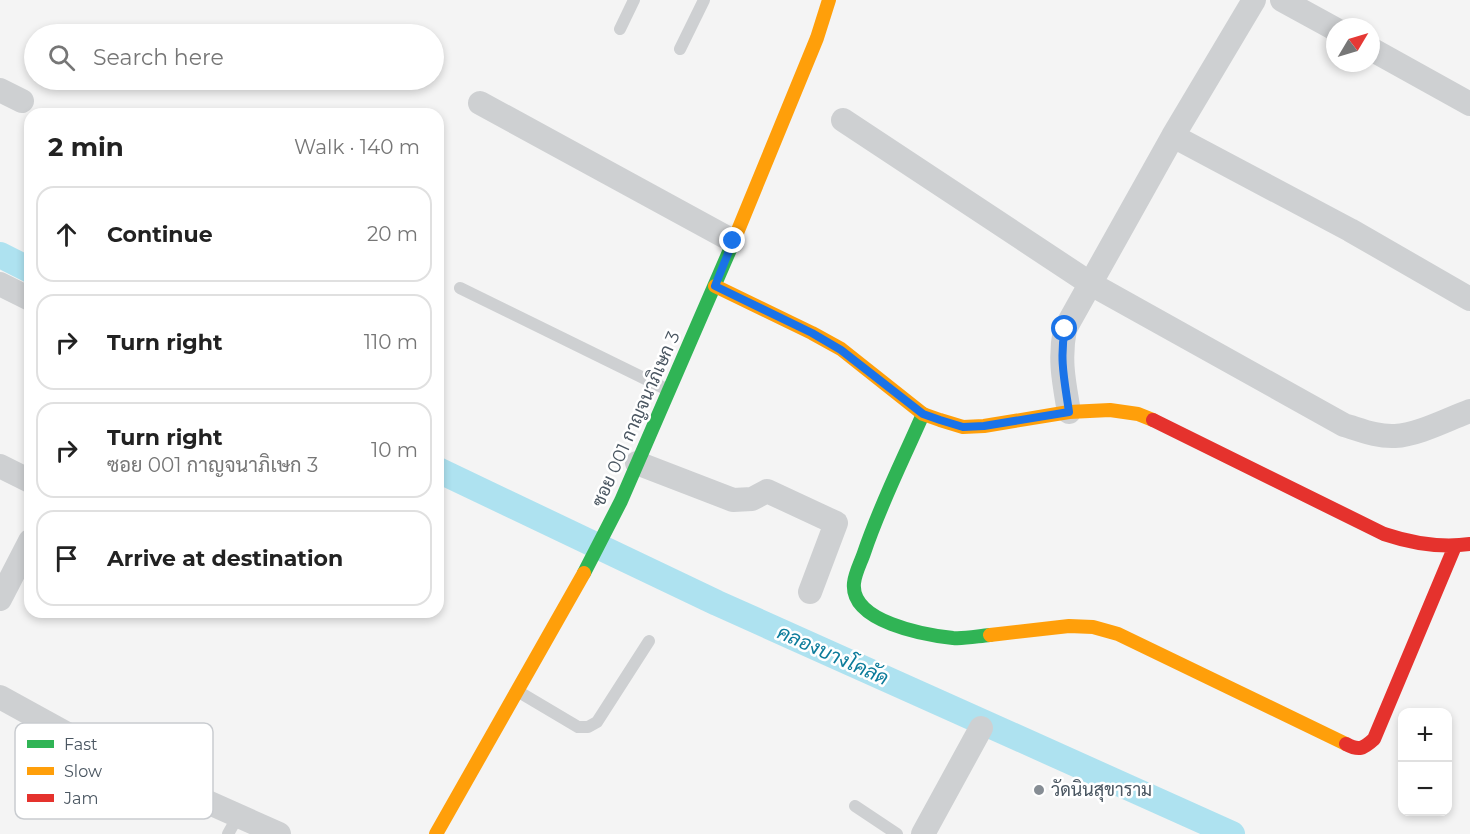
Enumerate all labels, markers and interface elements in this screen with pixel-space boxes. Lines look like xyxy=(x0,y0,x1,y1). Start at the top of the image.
north arrow xyxy=(1326,18,1380,72)
search box xyxy=(24,24,444,90)
icon: search xyxy=(45,41,78,74)
text: Search here xyxy=(93,44,224,71)
text: 2 min xyxy=(48,131,124,163)
text: Walk · 140 m xyxy=(294,135,420,159)
icon: ahead xyxy=(50,218,83,251)
text: Continue xyxy=(107,221,213,248)
text: 20 m xyxy=(367,222,418,246)
route end xyxy=(719,227,745,253)
route start xyxy=(1051,315,1077,341)
icon: right xyxy=(50,326,83,359)
street label: ซอย 001 กาญจนาภิเษก 3 xyxy=(587,328,685,510)
text: Turn right xyxy=(107,329,222,356)
text: 110 m xyxy=(364,330,418,354)
text: Turn right xyxy=(107,424,222,451)
icon: right xyxy=(50,434,83,467)
text: 10 m xyxy=(371,438,418,462)
text: ซอย 001 กาญจนาภิเษก 3 xyxy=(107,453,318,477)
icon: arrive xyxy=(50,542,83,575)
text: Arrive at destination xyxy=(107,545,343,572)
water label: คลองบางโคลัด xyxy=(774,619,893,690)
map controls xyxy=(1398,708,1452,816)
button: + xyxy=(1398,708,1452,762)
legend xyxy=(15,723,213,819)
text: Fast xyxy=(64,735,98,754)
text: Slow xyxy=(64,762,102,781)
button: − xyxy=(1398,762,1452,816)
place label: วัดนินสุขาราม xyxy=(1051,779,1152,802)
marker: วัดนินสุขาราม xyxy=(1032,783,1046,797)
text: Jam xyxy=(63,789,98,808)

